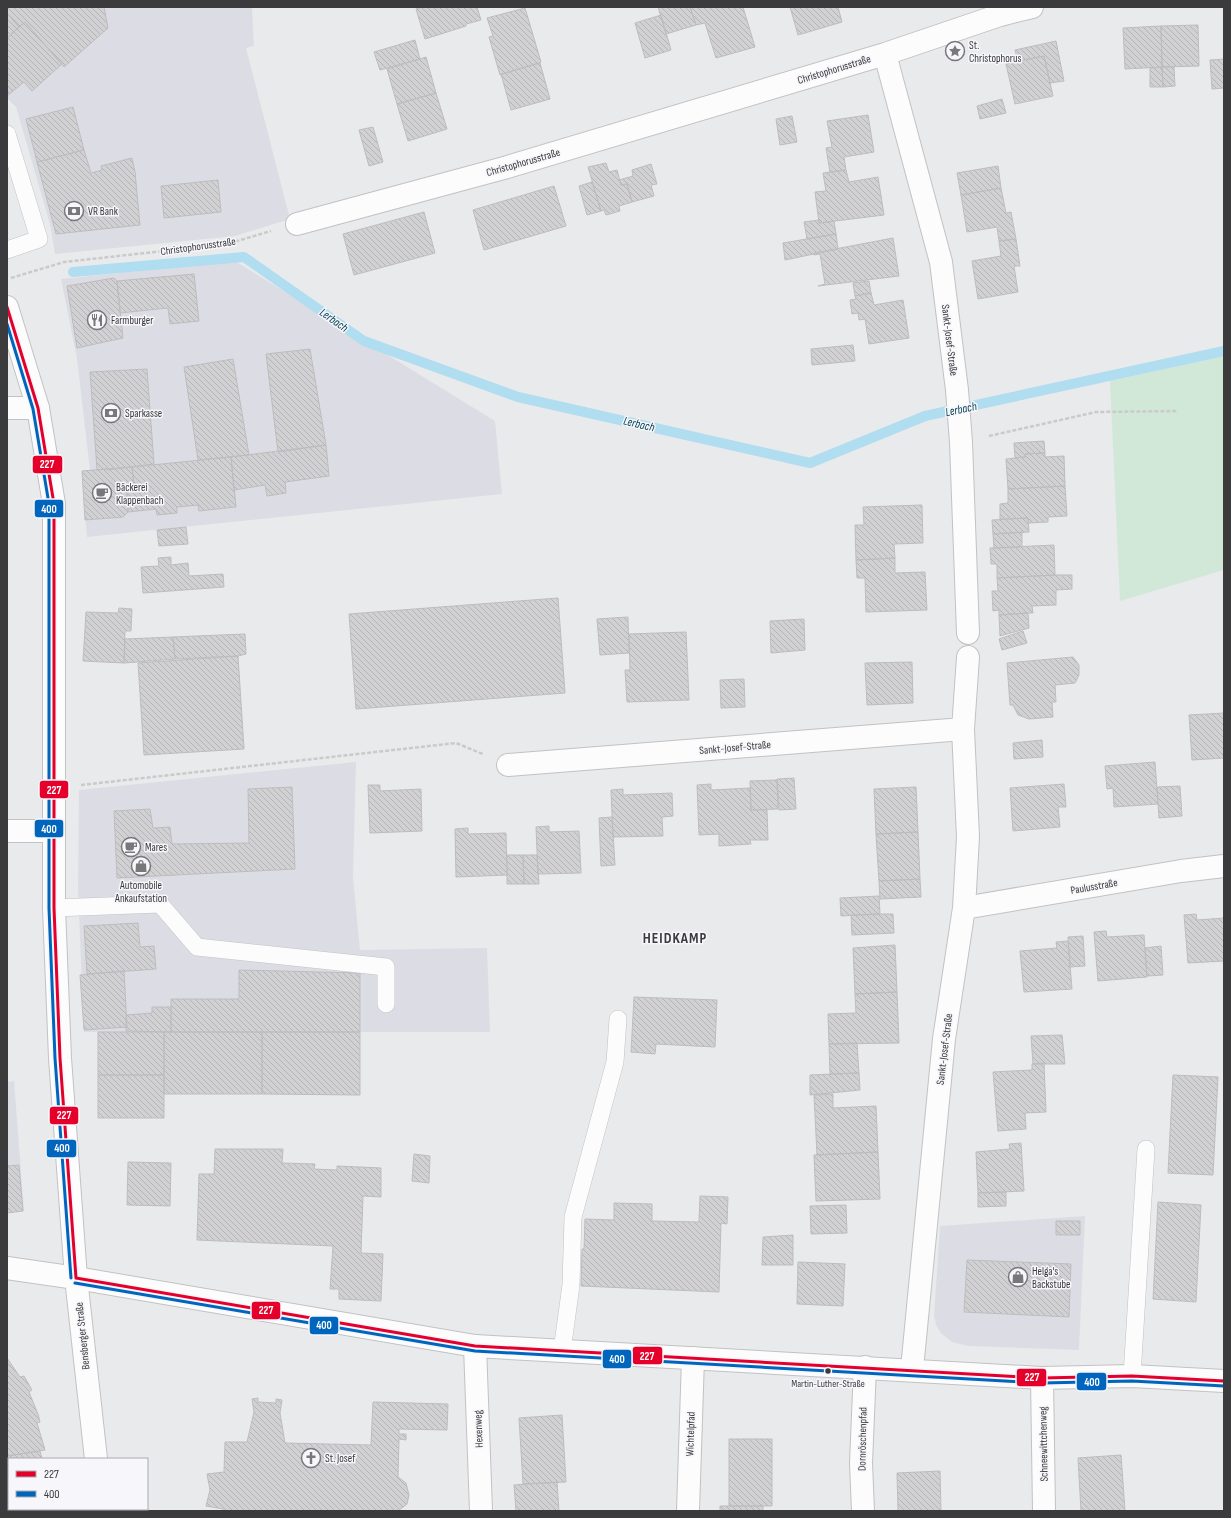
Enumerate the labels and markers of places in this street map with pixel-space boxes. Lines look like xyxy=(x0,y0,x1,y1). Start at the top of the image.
place label: St. Christophorus xyxy=(969,39,1022,65)
place icon: St. Christophorus xyxy=(944,40,966,62)
bank icon: VR Bank xyxy=(63,200,85,222)
place label: VR Bank xyxy=(88,205,119,218)
restaurant icon: Farmburger xyxy=(86,309,108,331)
place label: Farmburger xyxy=(111,314,153,327)
bank icon: Sparkasse xyxy=(100,402,122,424)
place label: Sparkasse xyxy=(125,407,162,420)
place label: Bäckerei Klappenbach xyxy=(116,481,164,507)
cafe icon: Bäckerei Klappenbach xyxy=(91,482,113,504)
cafe icon: Mares xyxy=(120,836,142,858)
place label: Mares xyxy=(145,841,167,854)
shop icon: Automobile Ankaufstation xyxy=(130,855,152,877)
place label: Automobile Ankaufstation xyxy=(114,879,167,905)
place label: Helga's Backstube xyxy=(1032,1265,1071,1291)
shop icon: Helga's Backstube xyxy=(1007,1266,1029,1288)
marker: Martin-Luther-Straße xyxy=(823,1366,833,1376)
place label: Martin-Luther-Straße xyxy=(791,1378,865,1390)
church icon: St. Josef xyxy=(300,1447,322,1469)
place label: St. Josef xyxy=(325,1452,356,1465)

